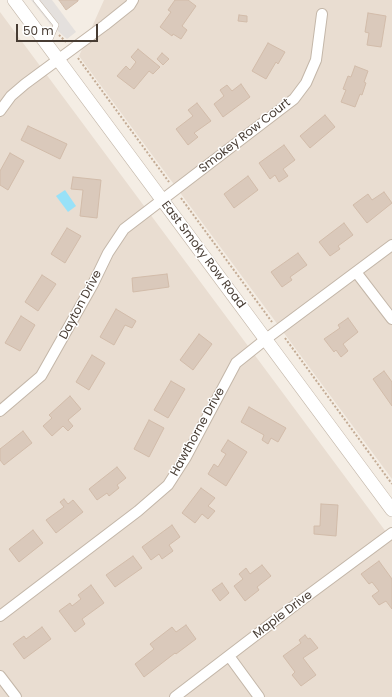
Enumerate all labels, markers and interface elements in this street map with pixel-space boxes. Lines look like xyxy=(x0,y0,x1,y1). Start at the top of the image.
scale bar xyxy=(18,16,100,42)
text: 50 m xyxy=(23,22,54,39)
street label: Smokey Row Court xyxy=(196,96,294,176)
street label: East Smoky Row Road xyxy=(158,199,248,311)
street label: Dayton Drive xyxy=(57,268,105,342)
street label: Hawthorne Drive xyxy=(168,385,228,479)
street label: Maple Drive xyxy=(251,588,315,642)

